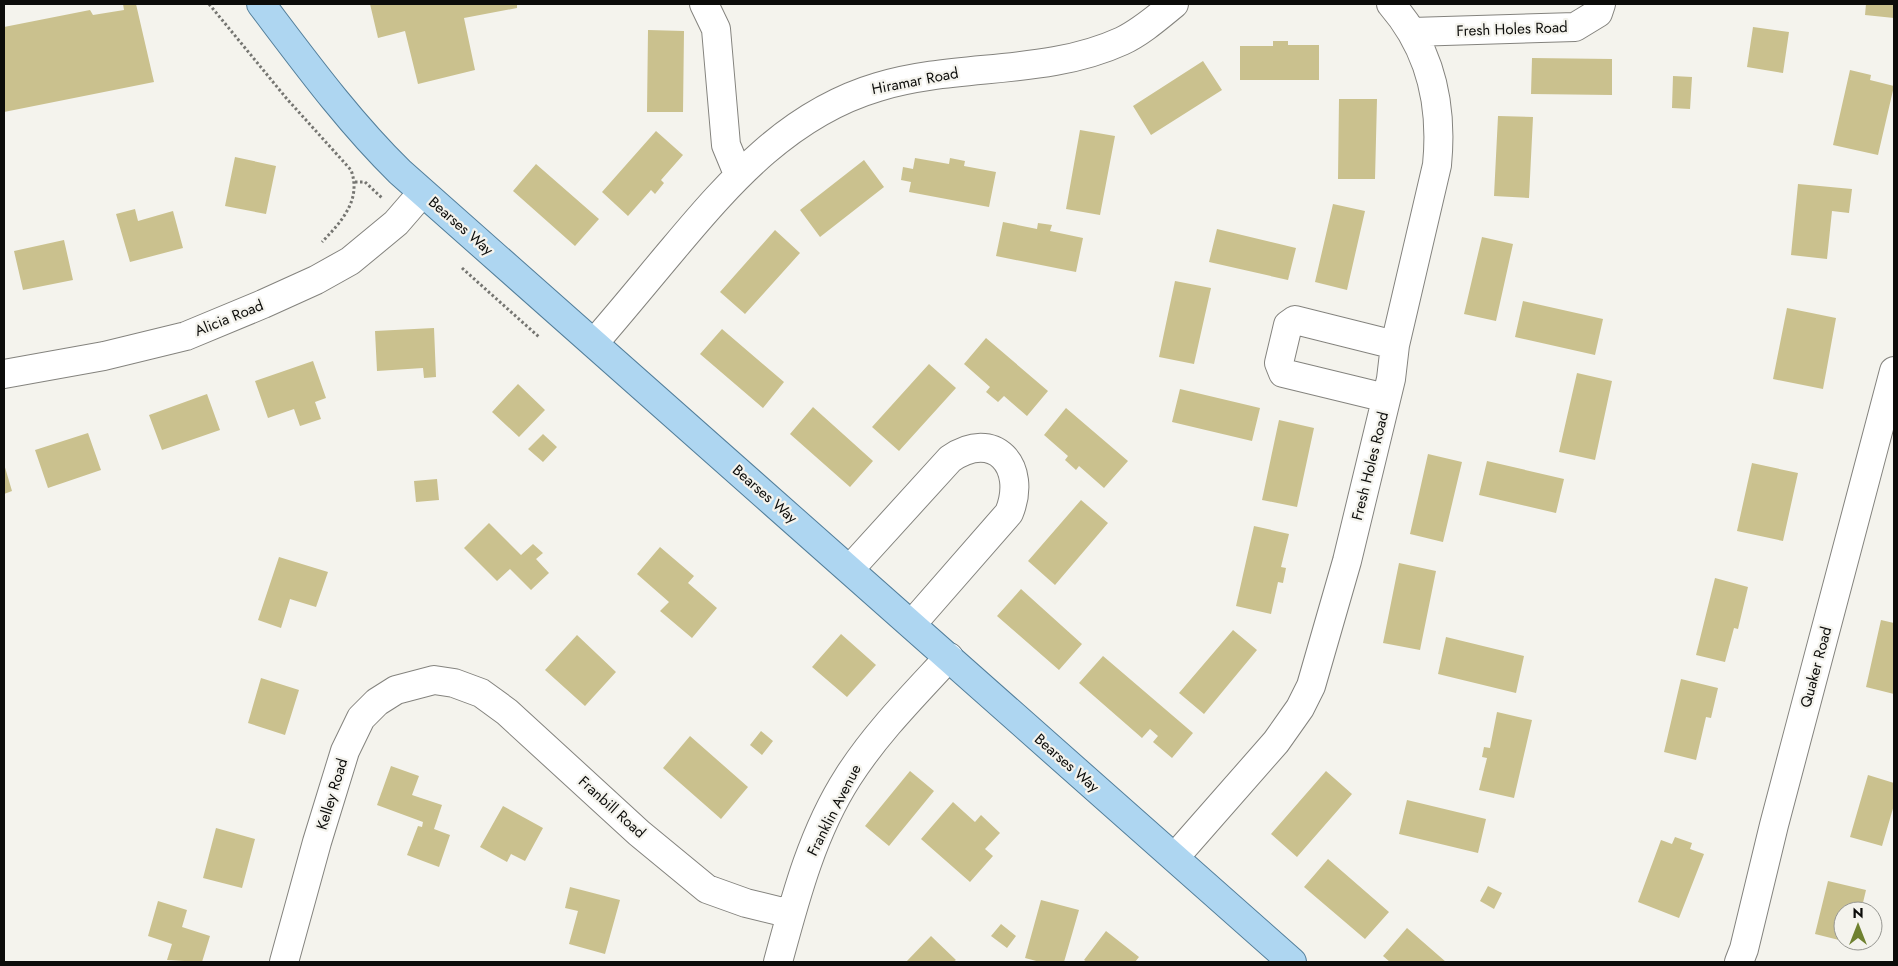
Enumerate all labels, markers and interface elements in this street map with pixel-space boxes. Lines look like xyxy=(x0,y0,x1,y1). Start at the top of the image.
street label: Fresh Holes Road xyxy=(1456,16,1568,42)
street label: Hiramar Road xyxy=(870,62,960,100)
street label: Bearses Way xyxy=(424,191,499,261)
street label: Alicia Road xyxy=(191,294,267,342)
street label: Fresh Holes Road xyxy=(1346,409,1394,523)
street label: Bearses Way xyxy=(728,459,803,529)
street label: Quaker Road xyxy=(1795,624,1837,710)
street label: Bearses Way xyxy=(1030,728,1105,798)
street label: Kelley Road xyxy=(311,756,353,832)
street label: Franklin Avenue xyxy=(801,760,867,860)
street label: Franbill Road xyxy=(574,771,650,843)
north arrow xyxy=(1833,901,1883,951)
text: N xyxy=(1852,903,1864,923)

